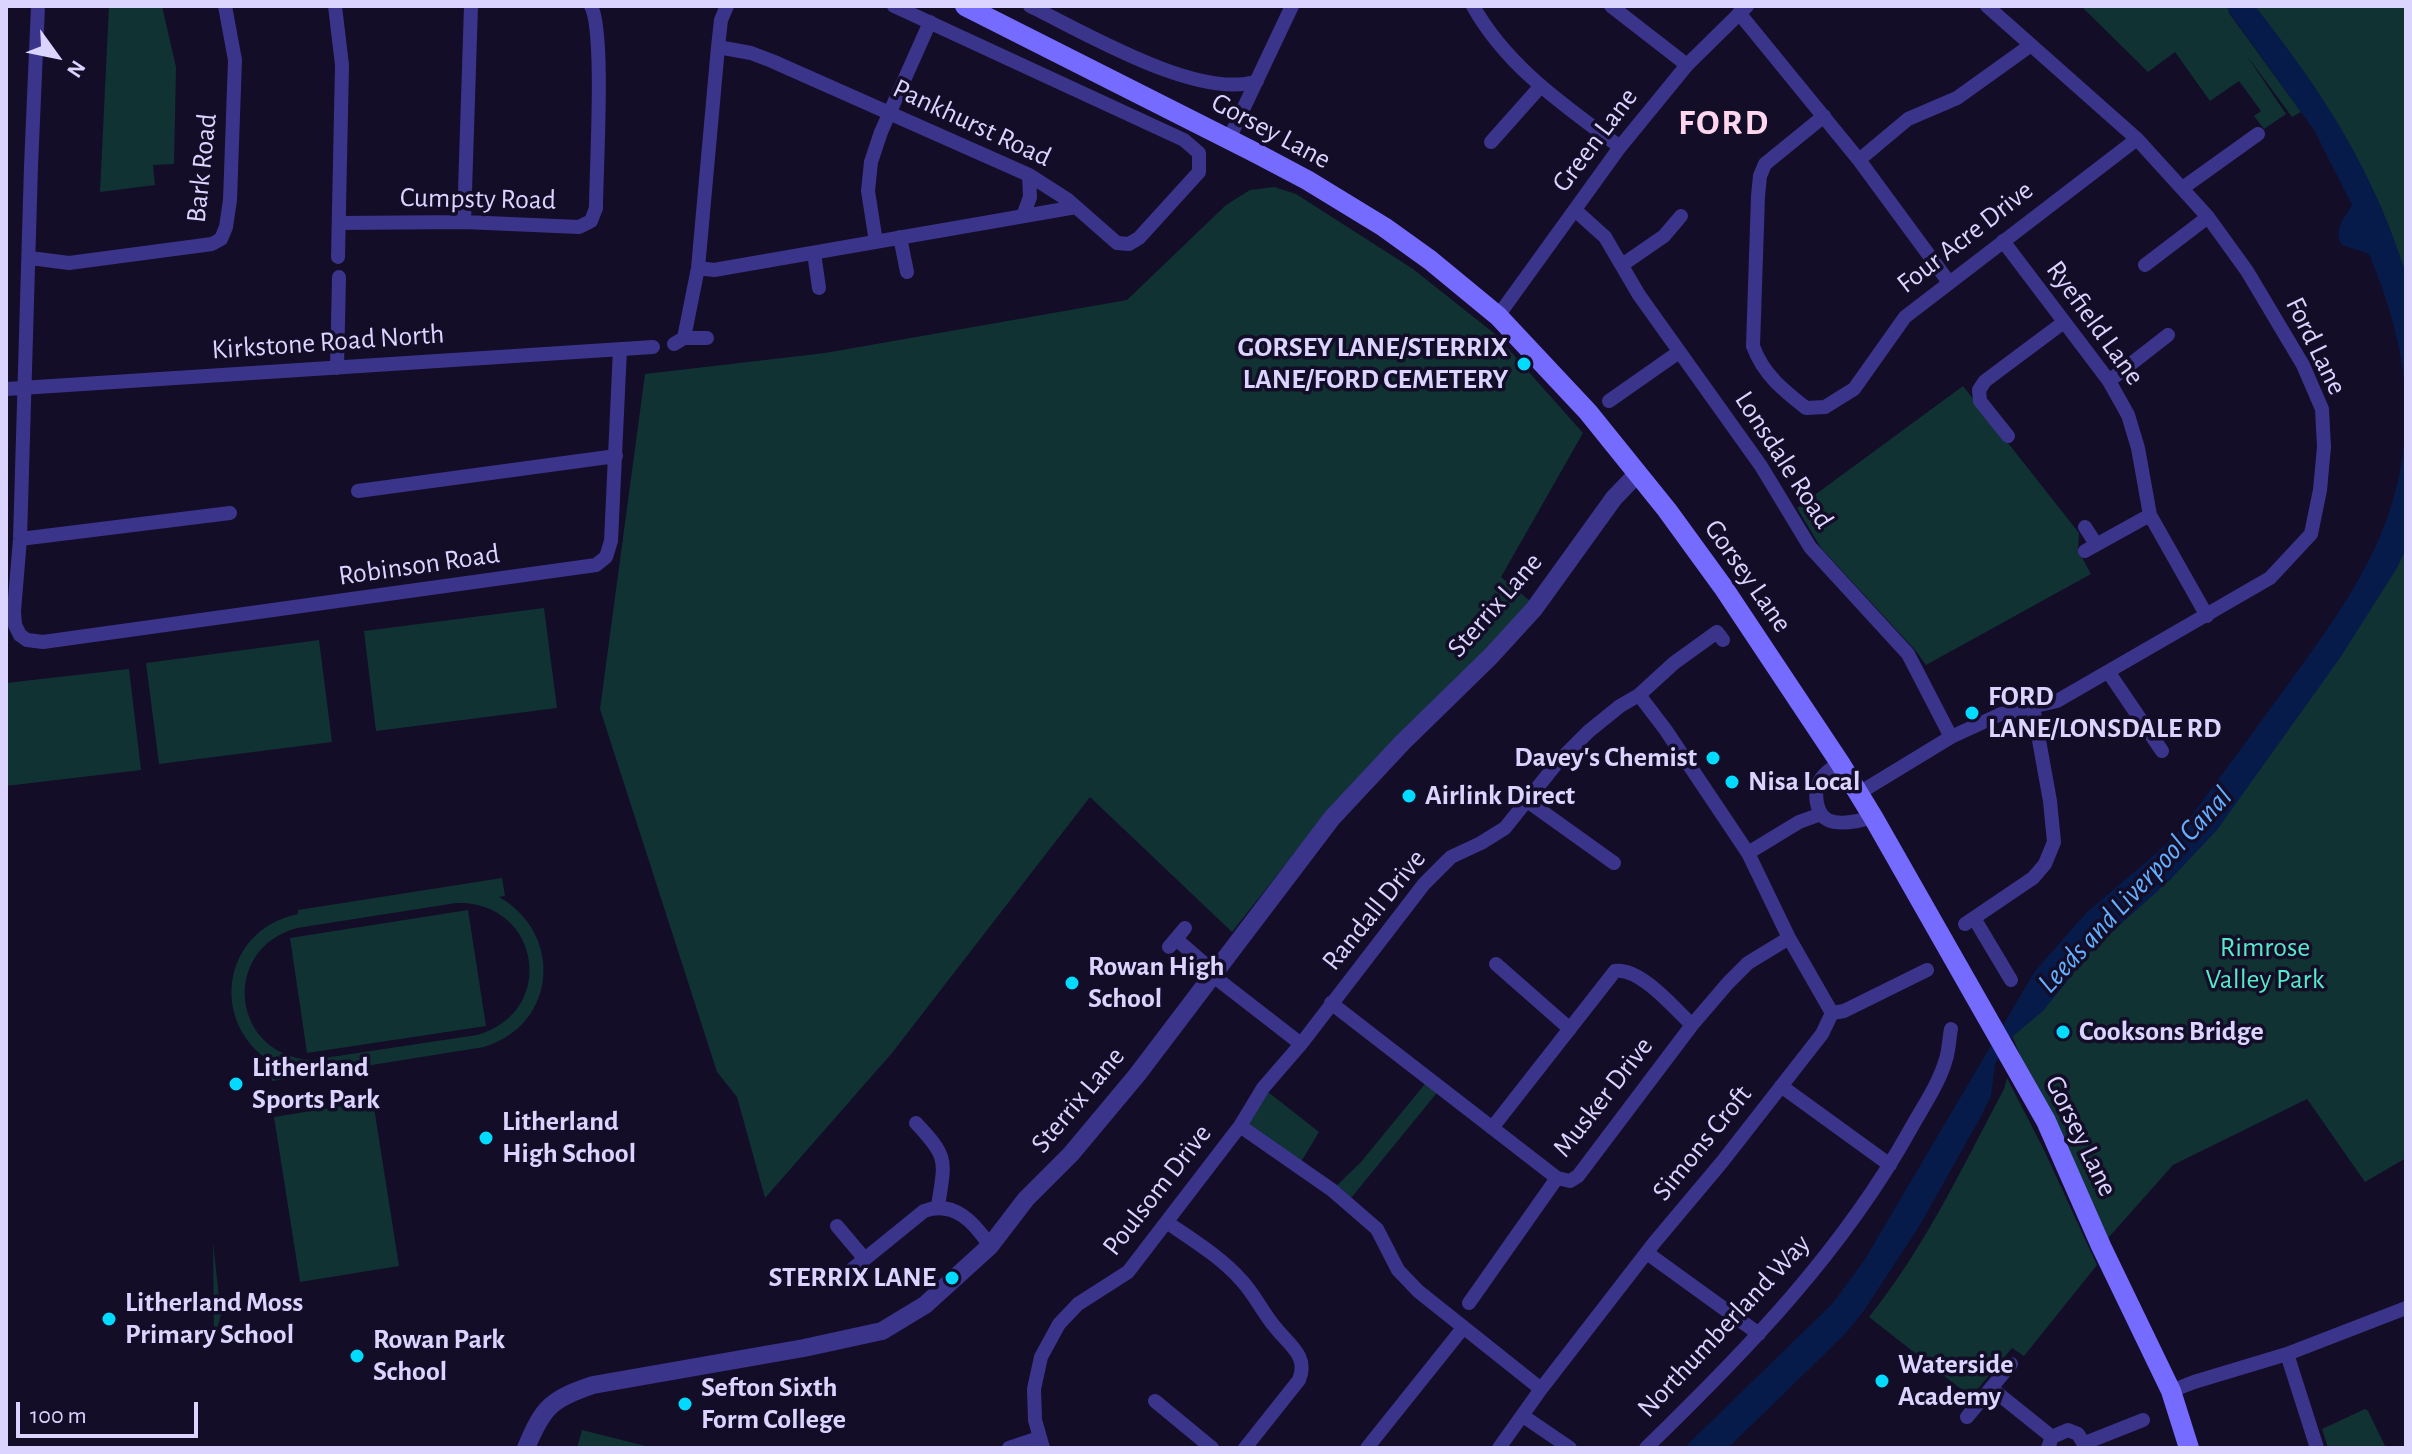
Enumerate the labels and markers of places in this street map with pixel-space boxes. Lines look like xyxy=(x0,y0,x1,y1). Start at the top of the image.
place label: GORSEY LANE/STERRIX LANE/FORD CEMETERY xyxy=(1238,331,1508,397)
marker: GORSEY LANE/STERRIX LANE/FORD CEMETERY xyxy=(1515,355,1533,373)
place label: FORD LANE/LONSDALE RD xyxy=(1988,680,2221,746)
marker: FORD LANE/LONSDALE RD xyxy=(1963,704,1981,722)
place label: Davey's Chemist xyxy=(1514,741,1697,775)
marker: Davey's Chemist xyxy=(1704,749,1722,767)
place label: Nisa Local xyxy=(1748,765,1860,799)
marker: Nisa Local xyxy=(1723,773,1741,791)
place label: Airlink Direct xyxy=(1425,779,1575,813)
marker: Airlink Direct xyxy=(1400,787,1418,805)
place label: Rowan High School xyxy=(1088,950,1224,1016)
marker: Rowan High School xyxy=(1063,974,1081,992)
place label: Cooksons Bridge xyxy=(2079,1015,2264,1049)
marker: Cooksons Bridge xyxy=(2054,1023,2072,1041)
place label: Litherland Sports Park xyxy=(252,1051,380,1117)
marker: Litherland Sports Park xyxy=(227,1075,245,1093)
place label: Litherland High School xyxy=(502,1105,636,1171)
marker: Litherland High School xyxy=(477,1129,495,1147)
place label: STERRIX LANE xyxy=(768,1261,936,1295)
marker: STERRIX LANE xyxy=(943,1269,961,1287)
place label: Litherland Moss Primary School xyxy=(125,1286,303,1352)
marker: Litherland Moss Primary School xyxy=(100,1310,118,1328)
place label: Rowan Park School xyxy=(373,1323,505,1389)
marker: Rowan Park School xyxy=(348,1347,366,1365)
place label: Waterside Academy xyxy=(1898,1348,2013,1414)
place label: Sefton Sixth Form College xyxy=(701,1371,846,1437)
marker: Waterside Academy xyxy=(1873,1372,1891,1390)
marker: Sefton Sixth Form College xyxy=(676,1395,694,1413)

